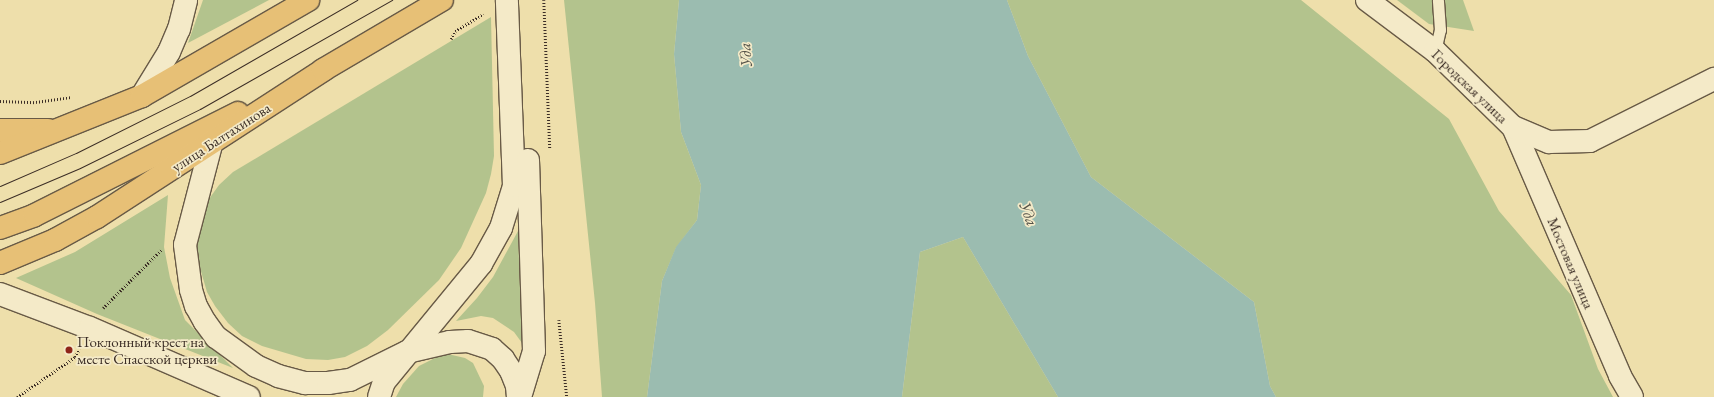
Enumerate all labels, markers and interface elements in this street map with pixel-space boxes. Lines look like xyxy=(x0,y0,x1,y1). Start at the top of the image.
water label: Уда xyxy=(736,42,756,68)
street label: Городская улица xyxy=(1428,45,1512,127)
street label: улица Балтахинова xyxy=(168,98,274,176)
water label: Уда xyxy=(1015,199,1041,229)
street label: Мостовая улица xyxy=(1544,215,1598,311)
place label: Поклонный крест на месте Спасской церкви xyxy=(77,332,217,367)
marker: Поклонный крест на месте Спасской церкви xyxy=(64,345,74,355)

